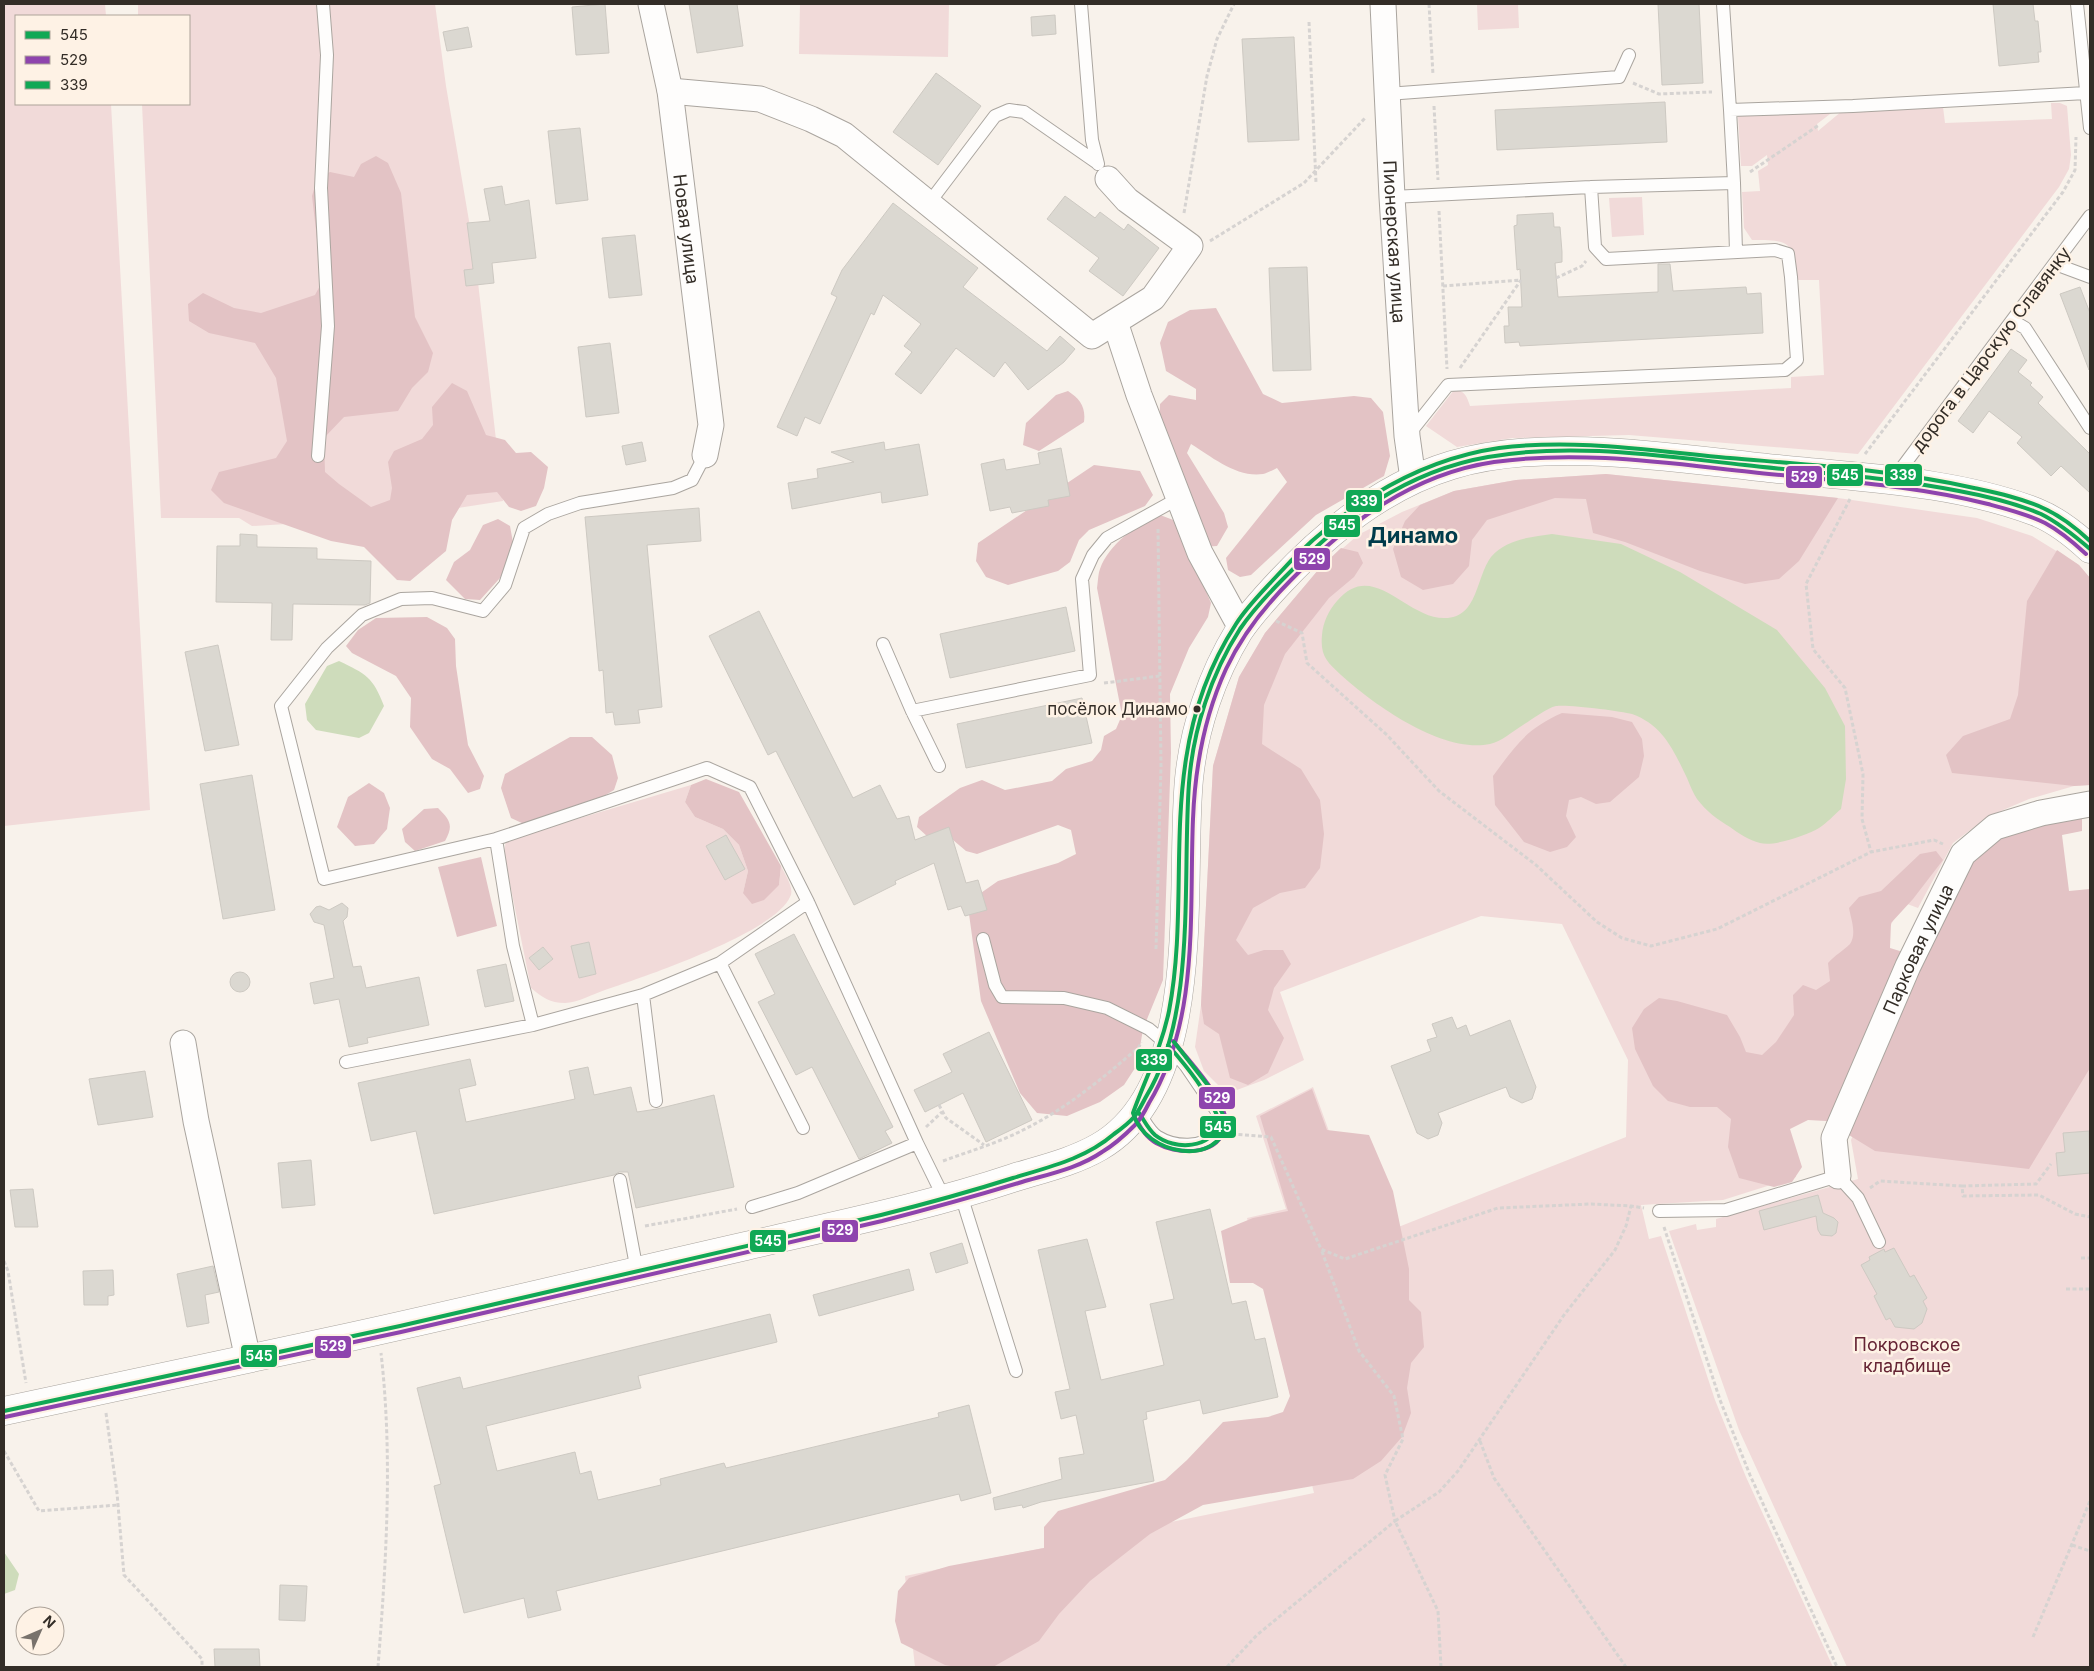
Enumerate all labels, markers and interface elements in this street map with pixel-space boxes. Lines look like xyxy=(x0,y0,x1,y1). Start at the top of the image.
legend xyxy=(15,15,190,105)
text: 545 xyxy=(60,25,88,44)
text: 529 xyxy=(60,50,88,69)
text: 339 xyxy=(60,75,88,94)
street label: Пионерская улица xyxy=(1380,160,1410,324)
street label: Новая улица xyxy=(670,173,704,285)
street label: дорога в Царскую Славянку xyxy=(1907,242,2075,456)
line badge: 545 xyxy=(1826,463,1864,487)
line badge: 339 xyxy=(1884,463,1923,487)
line badge: 529 xyxy=(1785,465,1823,489)
text: 545 xyxy=(1831,466,1859,483)
text: 339 xyxy=(1889,466,1917,483)
text: 529 xyxy=(1791,468,1817,485)
line badge: 339 xyxy=(1345,489,1383,513)
text: 339 xyxy=(1350,492,1378,509)
line badge: 545 xyxy=(1323,514,1361,538)
text: 545 xyxy=(1328,516,1356,533)
district label: Динамо xyxy=(1368,522,1458,548)
line badge: 529 xyxy=(1293,547,1331,571)
text: 529 xyxy=(1299,550,1325,567)
place label: посёлок Динамо xyxy=(1047,699,1188,719)
marker: посёлок Динамо xyxy=(1192,704,1202,714)
street label: Парковая улица xyxy=(1878,880,1957,1017)
line badge: 339 xyxy=(1135,1048,1173,1072)
text: 339 xyxy=(1140,1051,1168,1068)
line badge: 529 xyxy=(1198,1086,1236,1110)
text: 529 xyxy=(1204,1089,1230,1106)
line badge: 545 xyxy=(1199,1115,1237,1139)
text: 545 xyxy=(1204,1118,1232,1135)
line badge: 529 xyxy=(821,1219,859,1243)
text: 529 xyxy=(827,1221,853,1238)
line badge: 545 xyxy=(749,1229,787,1253)
text: 545 xyxy=(754,1232,782,1249)
park label: Покровское кладбище xyxy=(1854,1334,1960,1376)
line badge: 529 xyxy=(314,1335,352,1359)
text: 529 xyxy=(320,1337,346,1354)
line badge: 545 xyxy=(240,1344,278,1368)
text: 545 xyxy=(245,1347,273,1364)
north arrow xyxy=(15,1606,65,1656)
text: N xyxy=(40,1612,59,1631)

